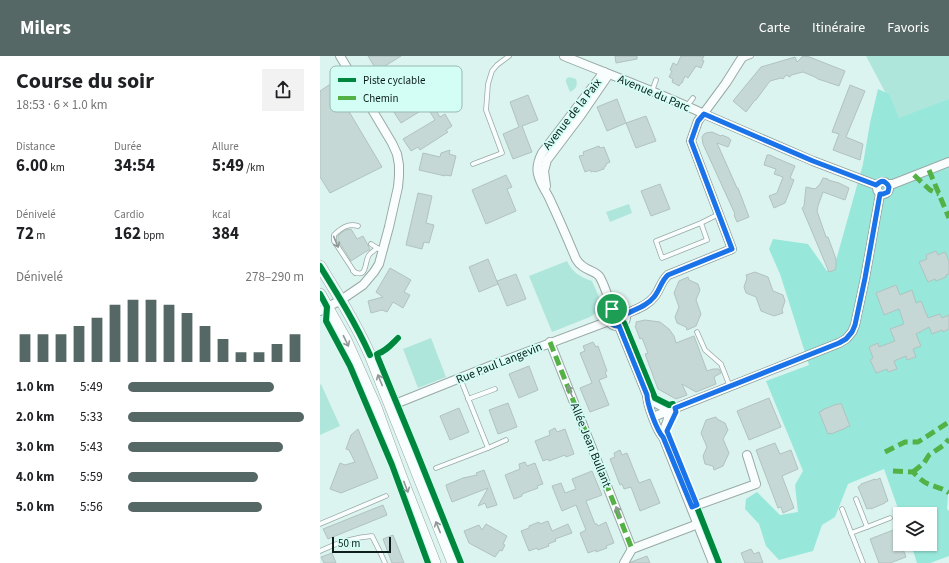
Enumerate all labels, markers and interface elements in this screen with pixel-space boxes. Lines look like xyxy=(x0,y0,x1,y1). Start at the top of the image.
text: Milers xyxy=(20,15,71,42)
text: Carte xyxy=(759,18,790,38)
text: Itinéraire xyxy=(812,18,865,38)
text: Favoris xyxy=(887,18,929,38)
text: Course du soir xyxy=(16,65,154,97)
legend xyxy=(330,66,462,112)
button: share xyxy=(262,69,304,111)
street label: Avenue du Parc xyxy=(615,71,693,116)
text: Piste cyclable xyxy=(363,73,426,88)
street label: Avenue de la Paix xyxy=(539,74,606,154)
text: Chemin xyxy=(363,91,399,106)
text: 18:53 · 6 × 1.0 km xyxy=(16,96,108,114)
text: Distance xyxy=(16,139,55,154)
text: Durée xyxy=(114,139,141,154)
text: Allure xyxy=(212,139,239,154)
text: 6.00 xyxy=(16,154,48,178)
text: 34:54 xyxy=(114,154,155,178)
text: 5:49 xyxy=(212,154,244,178)
text: km xyxy=(48,160,65,175)
text: /km xyxy=(244,160,265,175)
text: Dénivelé xyxy=(16,207,56,222)
text: Cardio xyxy=(114,207,144,222)
text: kcal xyxy=(212,207,231,222)
text: 72 xyxy=(16,222,34,246)
text: 162 xyxy=(114,222,141,246)
text: 384 xyxy=(212,222,239,246)
text: m xyxy=(34,228,45,243)
text: bpm xyxy=(141,228,164,243)
one-way arrow xyxy=(333,236,341,248)
text: Dénivelé xyxy=(16,268,63,286)
text: 278–290 m xyxy=(246,268,304,286)
pin xyxy=(595,292,629,326)
icon: arrive xyxy=(601,298,623,320)
one-way arrow xyxy=(343,335,350,347)
street label: Rue Paul Langevin xyxy=(454,338,545,388)
one-way arrow xyxy=(375,374,383,386)
text: 1.0 km xyxy=(16,378,55,396)
text: 5:49 xyxy=(80,378,103,396)
one-way arrow xyxy=(566,386,573,398)
street label: Allée Jean Bullant xyxy=(566,400,615,490)
text: 2.0 km xyxy=(16,408,55,426)
text: 5:33 xyxy=(80,408,103,426)
text: 3.0 km xyxy=(16,438,55,456)
text: 5:43 xyxy=(80,438,103,456)
text: 4.0 km xyxy=(16,468,55,486)
text: 5:59 xyxy=(80,468,103,486)
one-way arrow xyxy=(402,481,410,493)
text: 5.0 km xyxy=(16,498,55,516)
text: 5:56 xyxy=(80,498,103,516)
one-way arrow xyxy=(613,507,621,519)
map controls xyxy=(893,507,937,551)
button: layers xyxy=(893,507,937,551)
one-way arrow xyxy=(434,521,442,533)
scale bar xyxy=(332,535,391,554)
text: 50 m xyxy=(338,536,360,551)

